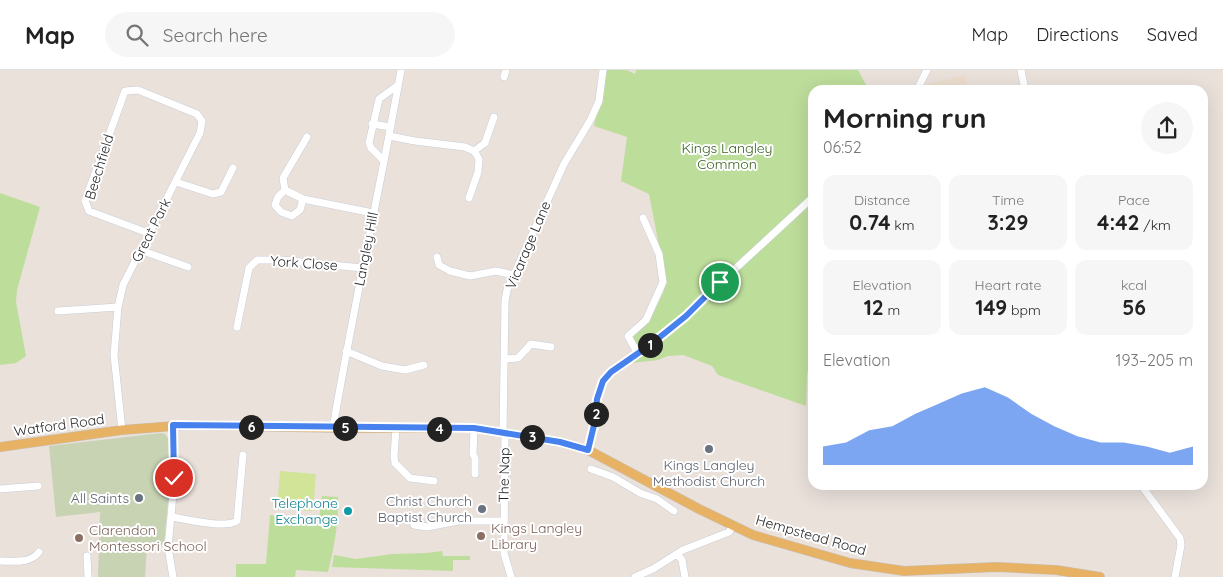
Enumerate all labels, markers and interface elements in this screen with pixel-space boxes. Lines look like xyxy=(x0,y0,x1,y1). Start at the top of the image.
search box xyxy=(105,12,455,57)
text: Map xyxy=(25,20,75,50)
icon: search xyxy=(123,21,151,49)
text: Search here xyxy=(163,23,268,47)
text: Map xyxy=(971,23,1008,46)
text: Directions xyxy=(1036,23,1119,46)
text: Saved xyxy=(1147,23,1198,46)
text: Morning run xyxy=(823,100,987,135)
button: share xyxy=(1141,102,1193,154)
street label: Beechfield xyxy=(81,132,117,202)
text: 06:52 xyxy=(823,137,862,157)
park label: Kings Langley Common xyxy=(681,139,773,173)
text: Distance xyxy=(854,191,910,209)
text: Time xyxy=(992,191,1024,209)
text: Pace xyxy=(1118,191,1150,209)
street label: Great Park xyxy=(127,195,175,265)
street label: Vicarage Lane xyxy=(501,198,555,292)
text: 0.74 xyxy=(849,209,891,235)
text: 3:29 xyxy=(988,209,1028,235)
text: 4:42 xyxy=(1097,209,1140,235)
street label: Langley Hill xyxy=(350,210,382,288)
text: km xyxy=(891,216,915,234)
text: /km xyxy=(1140,216,1171,234)
street label: York Close xyxy=(270,252,338,274)
pin xyxy=(699,261,741,303)
icon: arrive xyxy=(706,268,734,296)
text: Elevation xyxy=(852,276,912,294)
text: Heart rate xyxy=(975,276,1041,294)
text: kcal xyxy=(1121,276,1147,294)
text: 12 xyxy=(864,294,884,320)
text: 149 xyxy=(975,294,1007,320)
text: 56 xyxy=(1122,294,1146,320)
text: m xyxy=(884,301,900,319)
text: bpm xyxy=(1007,301,1041,319)
pin: 1 xyxy=(638,332,662,358)
text: 1 xyxy=(648,336,653,354)
text: Elevation xyxy=(823,350,890,370)
text: 193–205 m xyxy=(1116,350,1193,370)
pin: 2 xyxy=(584,402,608,426)
text: 2 xyxy=(593,405,600,423)
street label: Watford Road xyxy=(13,410,105,440)
pin: 6 xyxy=(238,414,264,440)
pin: 5 xyxy=(332,416,358,440)
pin: 4 xyxy=(426,416,452,442)
text: 6 xyxy=(248,418,255,436)
text: 5 xyxy=(341,419,350,437)
text: 4 xyxy=(435,420,444,438)
pin: 3 xyxy=(520,424,544,450)
text: 3 xyxy=(529,428,536,446)
marker: Kings Langley Methodist Church xyxy=(703,443,715,455)
street label: The Nap xyxy=(495,447,513,503)
place label: Kings Langley Methodist Church xyxy=(653,456,765,490)
pin xyxy=(153,457,195,499)
icon: check xyxy=(160,464,188,492)
place label: All Saints xyxy=(71,489,129,507)
marker: All Saints xyxy=(133,492,145,504)
place label: Christ Church Baptist Church xyxy=(378,492,472,526)
place label: Telephone Exchange xyxy=(271,494,338,528)
marker: Christ Church Baptist Church xyxy=(476,503,488,515)
marker: Telephone Exchange xyxy=(342,505,354,517)
street label: Hempstead Road xyxy=(754,511,868,559)
place label: Kings Langley Library xyxy=(491,519,582,553)
place label: Clarendon Montessori School xyxy=(89,521,207,555)
marker: Kings Langley Library xyxy=(475,530,487,542)
marker: Clarendon Montessori School xyxy=(73,532,85,544)

